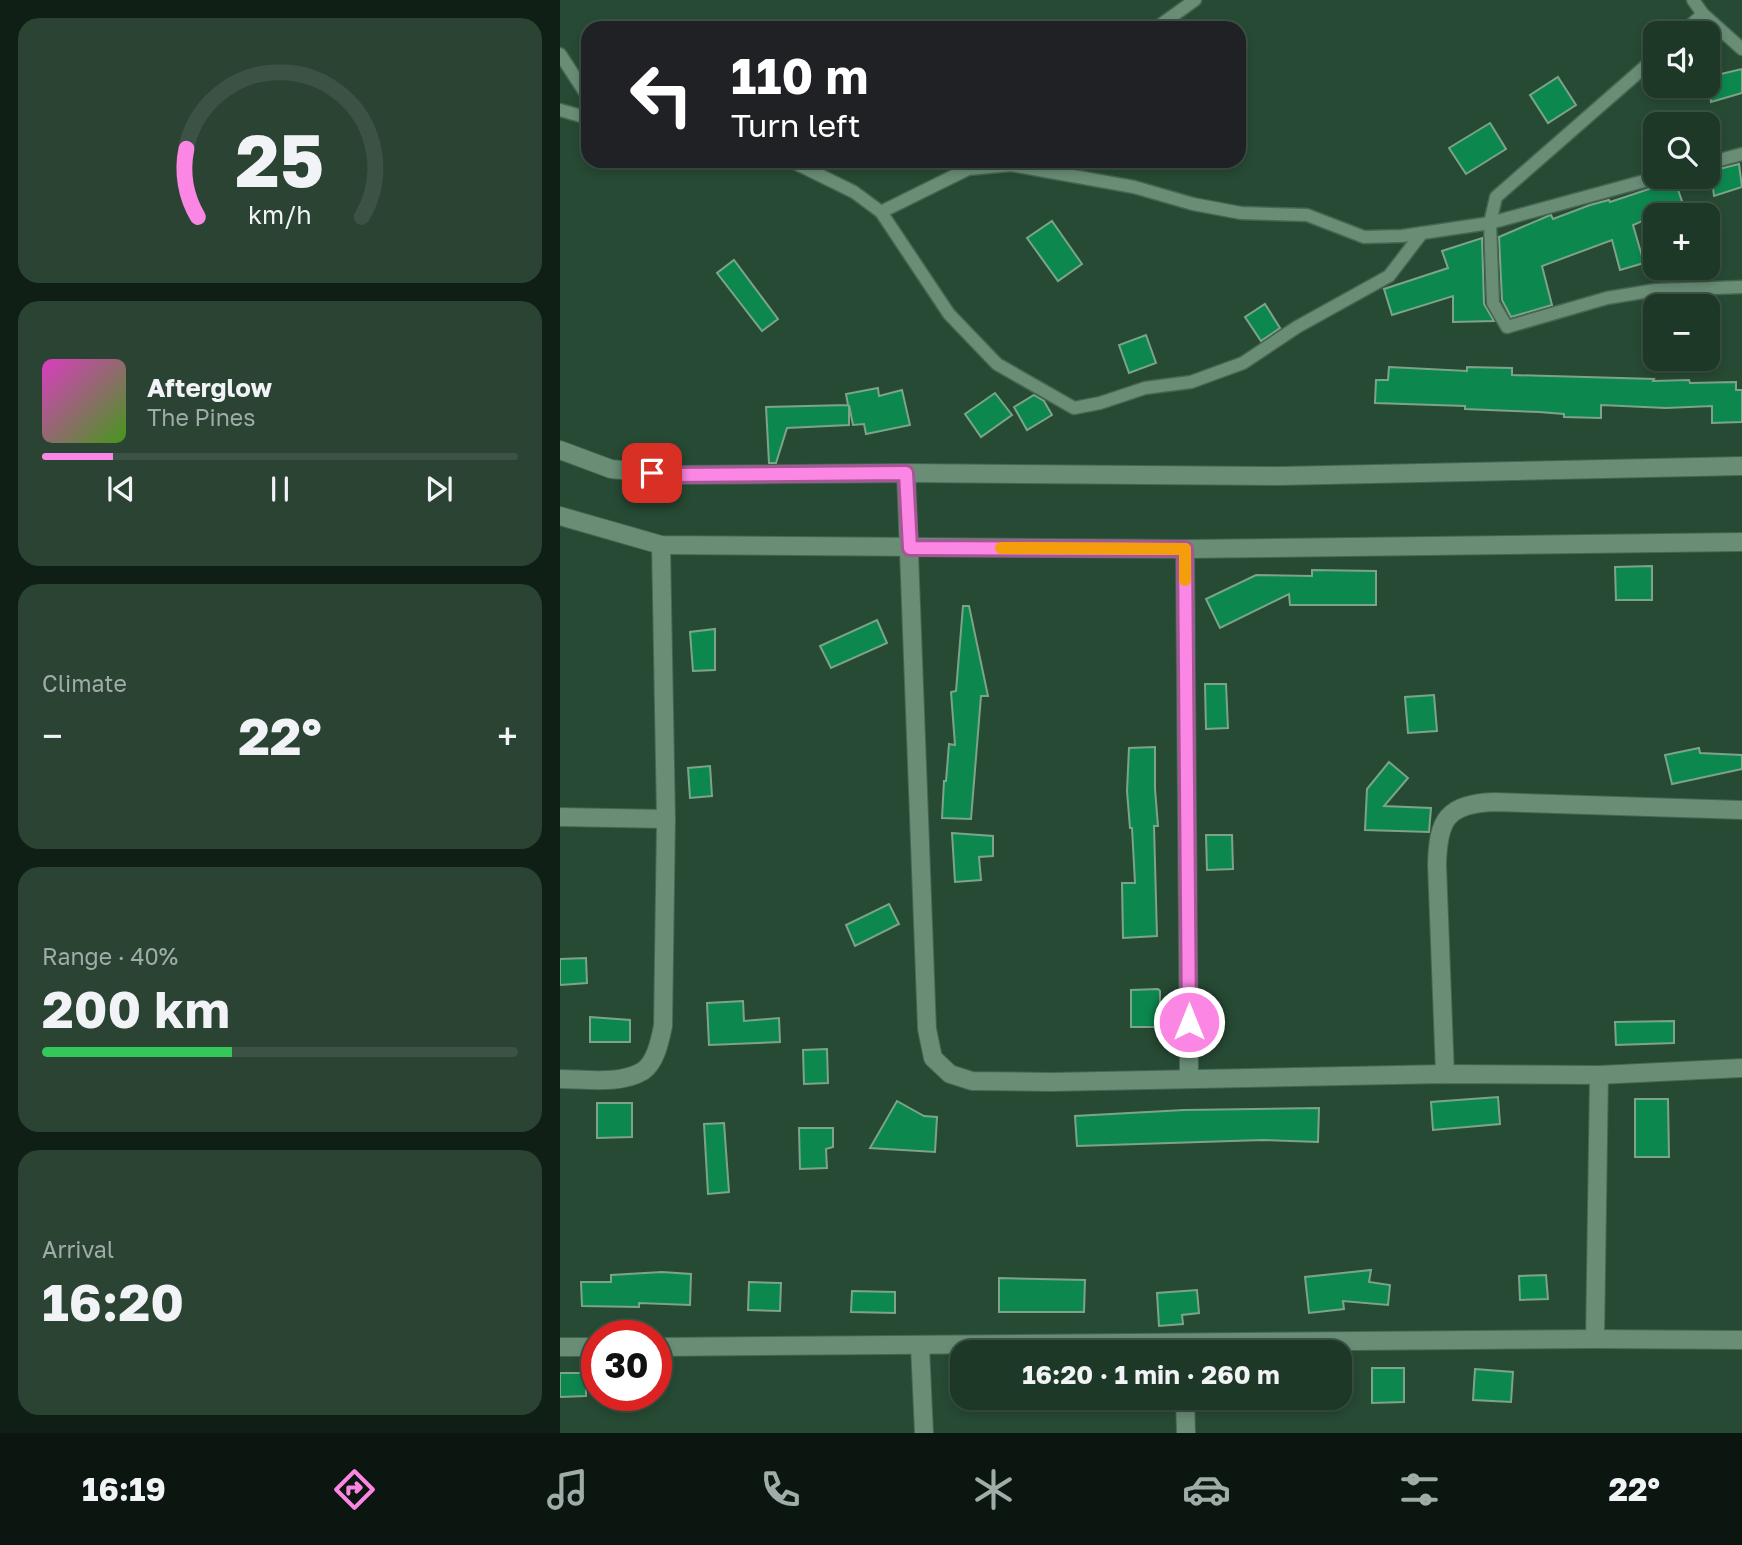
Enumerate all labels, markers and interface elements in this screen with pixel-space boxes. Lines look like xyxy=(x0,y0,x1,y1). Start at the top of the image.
map controls xyxy=(1643,21,1720,371)
button: sound xyxy=(1643,21,1720,98)
text: 110 m xyxy=(731,46,868,105)
icon: left xyxy=(616,49,707,140)
text: Turn left xyxy=(731,106,860,144)
button: search xyxy=(1643,112,1720,189)
text: 25 xyxy=(236,116,324,203)
text: km/h xyxy=(248,198,312,229)
button: + xyxy=(1643,203,1720,280)
button: − xyxy=(1643,294,1720,371)
text: Afterglow xyxy=(147,372,272,403)
text: The Pines xyxy=(147,403,255,431)
pin xyxy=(622,443,682,503)
icon: arrive xyxy=(633,454,671,492)
icon: previous xyxy=(102,470,140,508)
icon: pause xyxy=(261,470,299,508)
icon: next xyxy=(420,470,458,508)
text: Climate xyxy=(42,669,127,697)
text: 22° xyxy=(238,704,322,766)
text: − xyxy=(42,713,63,758)
text: + xyxy=(497,713,518,758)
text: Range · 40% xyxy=(42,942,178,970)
text: 200 km xyxy=(42,977,230,1039)
position arrow xyxy=(1152,985,1226,1059)
text: Arrival xyxy=(42,1235,114,1263)
text: 16:20 xyxy=(42,1270,184,1332)
speed limit sign: 30 xyxy=(581,1320,672,1411)
text: 16:20 · 1 min · 260 m xyxy=(1022,1359,1280,1390)
icon: directions xyxy=(330,1465,379,1514)
icon: music xyxy=(543,1465,592,1514)
icon: phone xyxy=(756,1465,805,1514)
icon: climate xyxy=(969,1465,1018,1514)
icon: car xyxy=(1182,1465,1231,1514)
icon: filters xyxy=(1395,1465,1444,1514)
text: 16:19 xyxy=(82,1470,166,1508)
text: 22° xyxy=(1608,1470,1660,1508)

